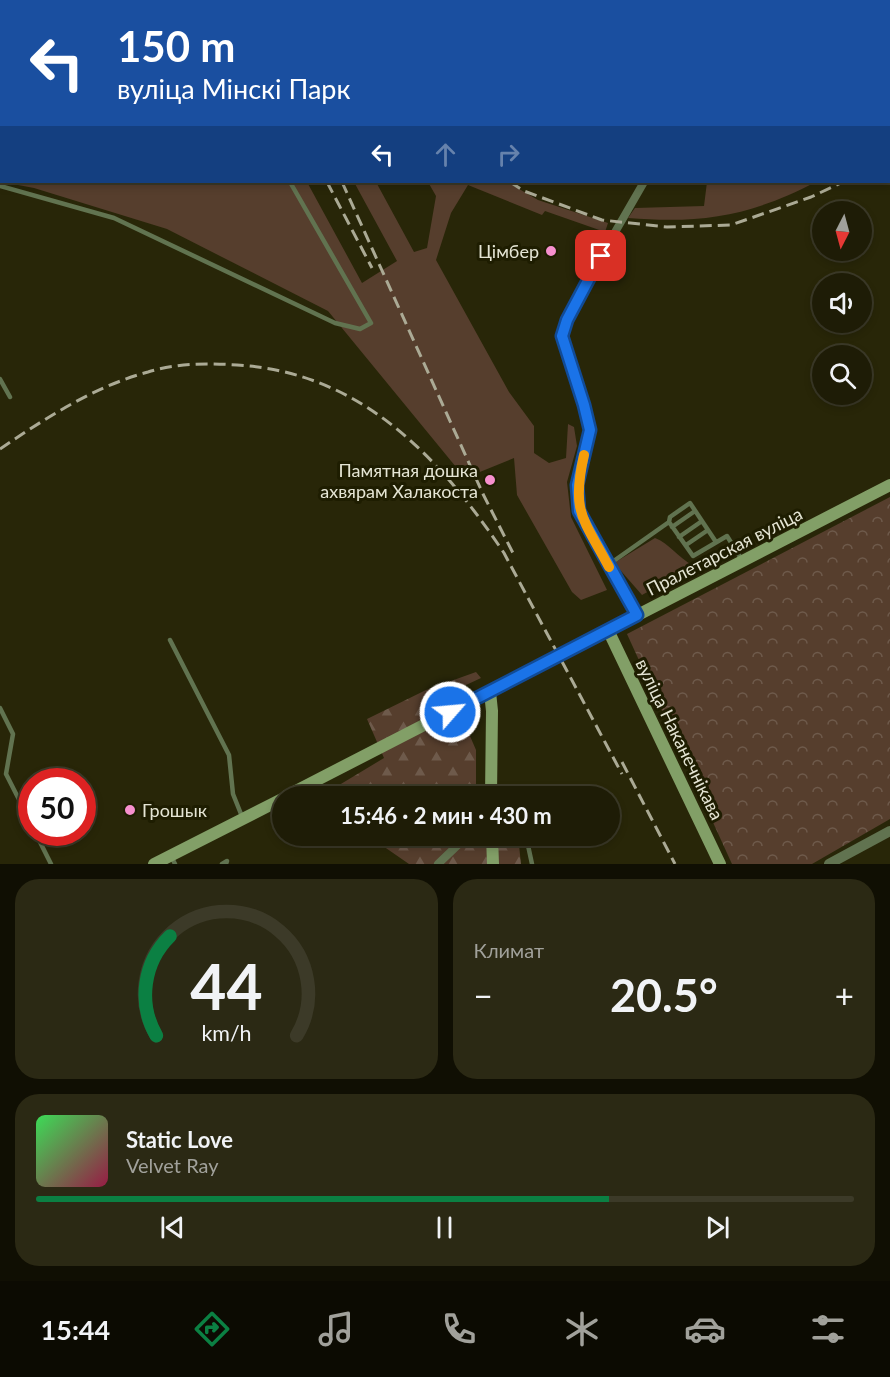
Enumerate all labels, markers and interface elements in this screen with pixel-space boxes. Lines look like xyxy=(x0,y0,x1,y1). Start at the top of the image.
text: 150 m xyxy=(117,21,235,71)
icon: left xyxy=(18,24,96,102)
text: вуліца Мінскі Парк xyxy=(117,72,350,105)
icon: left xyxy=(366,138,399,171)
icon: ahead xyxy=(429,138,462,171)
icon: right xyxy=(492,138,525,171)
north arrow xyxy=(812,201,872,261)
map controls xyxy=(812,201,872,405)
pin xyxy=(575,230,626,281)
icon: arrive xyxy=(584,239,617,272)
place label: Цімбер xyxy=(478,240,539,262)
marker: Цімбер xyxy=(544,244,558,258)
button: sound xyxy=(812,273,872,333)
button: search xyxy=(812,345,872,405)
place label: Памятная дошка ахвярам Халакоста xyxy=(320,459,478,502)
marker: Памятная дошка ахвярам Халакоста xyxy=(483,473,497,487)
street label: Пралетарская вуліца xyxy=(642,502,806,600)
street label: вуліца Наканечнікава xyxy=(631,655,729,823)
position arrow xyxy=(418,680,482,744)
speed limit sign: 50 xyxy=(18,768,96,846)
place label: Грошык xyxy=(142,799,208,821)
text: 15:46 · 2 мин · 430 m xyxy=(340,802,552,829)
marker: Грошык xyxy=(123,803,137,817)
text: Климат xyxy=(474,938,544,962)
text: 44 xyxy=(190,948,262,1023)
text: 20.5° xyxy=(610,968,718,1022)
text: − xyxy=(474,975,493,1015)
text: + xyxy=(835,975,854,1015)
text: km/h xyxy=(201,1020,251,1046)
text: Static Love xyxy=(126,1126,233,1153)
text: Velvet Ray xyxy=(126,1153,219,1177)
icon: previous xyxy=(156,1211,189,1244)
icon: pause xyxy=(428,1211,461,1244)
icon: next xyxy=(701,1211,734,1244)
icon: directions xyxy=(191,1308,233,1350)
icon: music xyxy=(315,1308,357,1350)
icon: phone xyxy=(438,1308,480,1350)
icon: climate xyxy=(561,1308,603,1350)
icon: car xyxy=(684,1308,726,1350)
icon: filters xyxy=(807,1308,849,1350)
text: 15:44 xyxy=(41,1313,110,1346)

